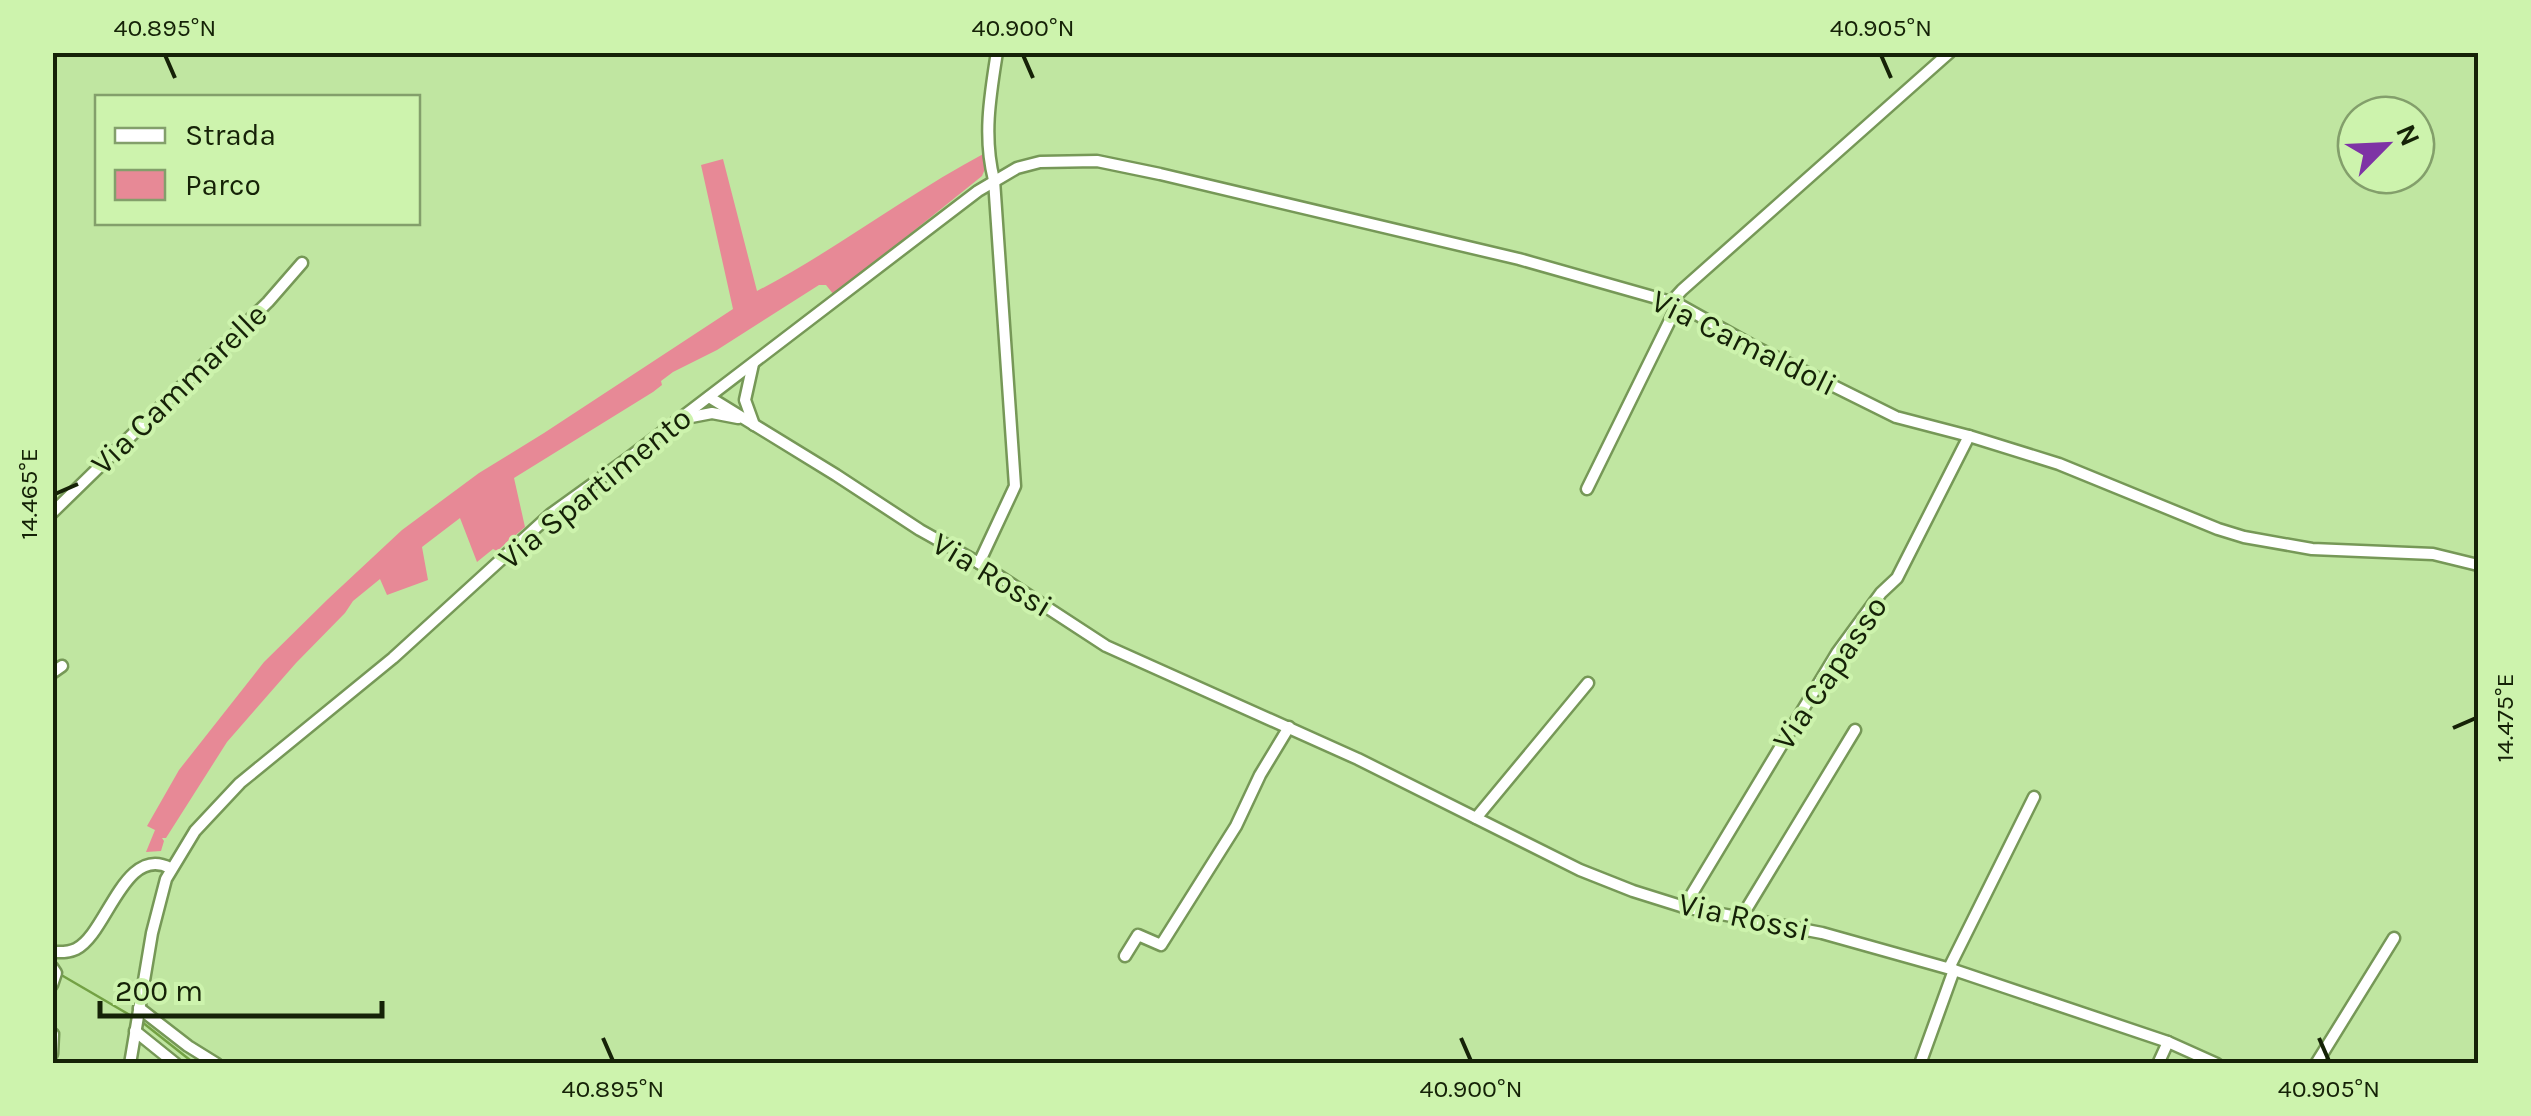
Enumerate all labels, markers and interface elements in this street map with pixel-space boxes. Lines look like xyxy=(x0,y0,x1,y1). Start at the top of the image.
text: 40.895°N xyxy=(114,13,216,42)
text: 40.900°N xyxy=(971,13,1075,42)
text: 40.905°N xyxy=(1830,13,1932,42)
legend xyxy=(95,95,420,225)
north arrow xyxy=(2336,95,2436,195)
text: Strada xyxy=(185,117,276,153)
text: N xyxy=(2389,119,2428,151)
text: Parco xyxy=(185,167,261,203)
street label: Via Camaldoli xyxy=(1645,282,1843,404)
street label: Via Cammarelle xyxy=(83,296,275,482)
street label: Via Spartimento xyxy=(491,399,699,577)
text: 14.465°E xyxy=(14,448,43,540)
street label: Via Rossi xyxy=(925,525,1059,625)
street label: Via Capasso xyxy=(1765,589,1895,757)
text: 14.475°E xyxy=(2490,673,2519,763)
street label: Via Rossi xyxy=(1675,885,1813,949)
scale bar xyxy=(100,956,382,1018)
text: 200 m xyxy=(115,973,203,1009)
text: 40.895°N xyxy=(562,1074,664,1103)
text: 40.900°N xyxy=(1419,1074,1523,1103)
text: 40.905°N xyxy=(2278,1074,2380,1103)

